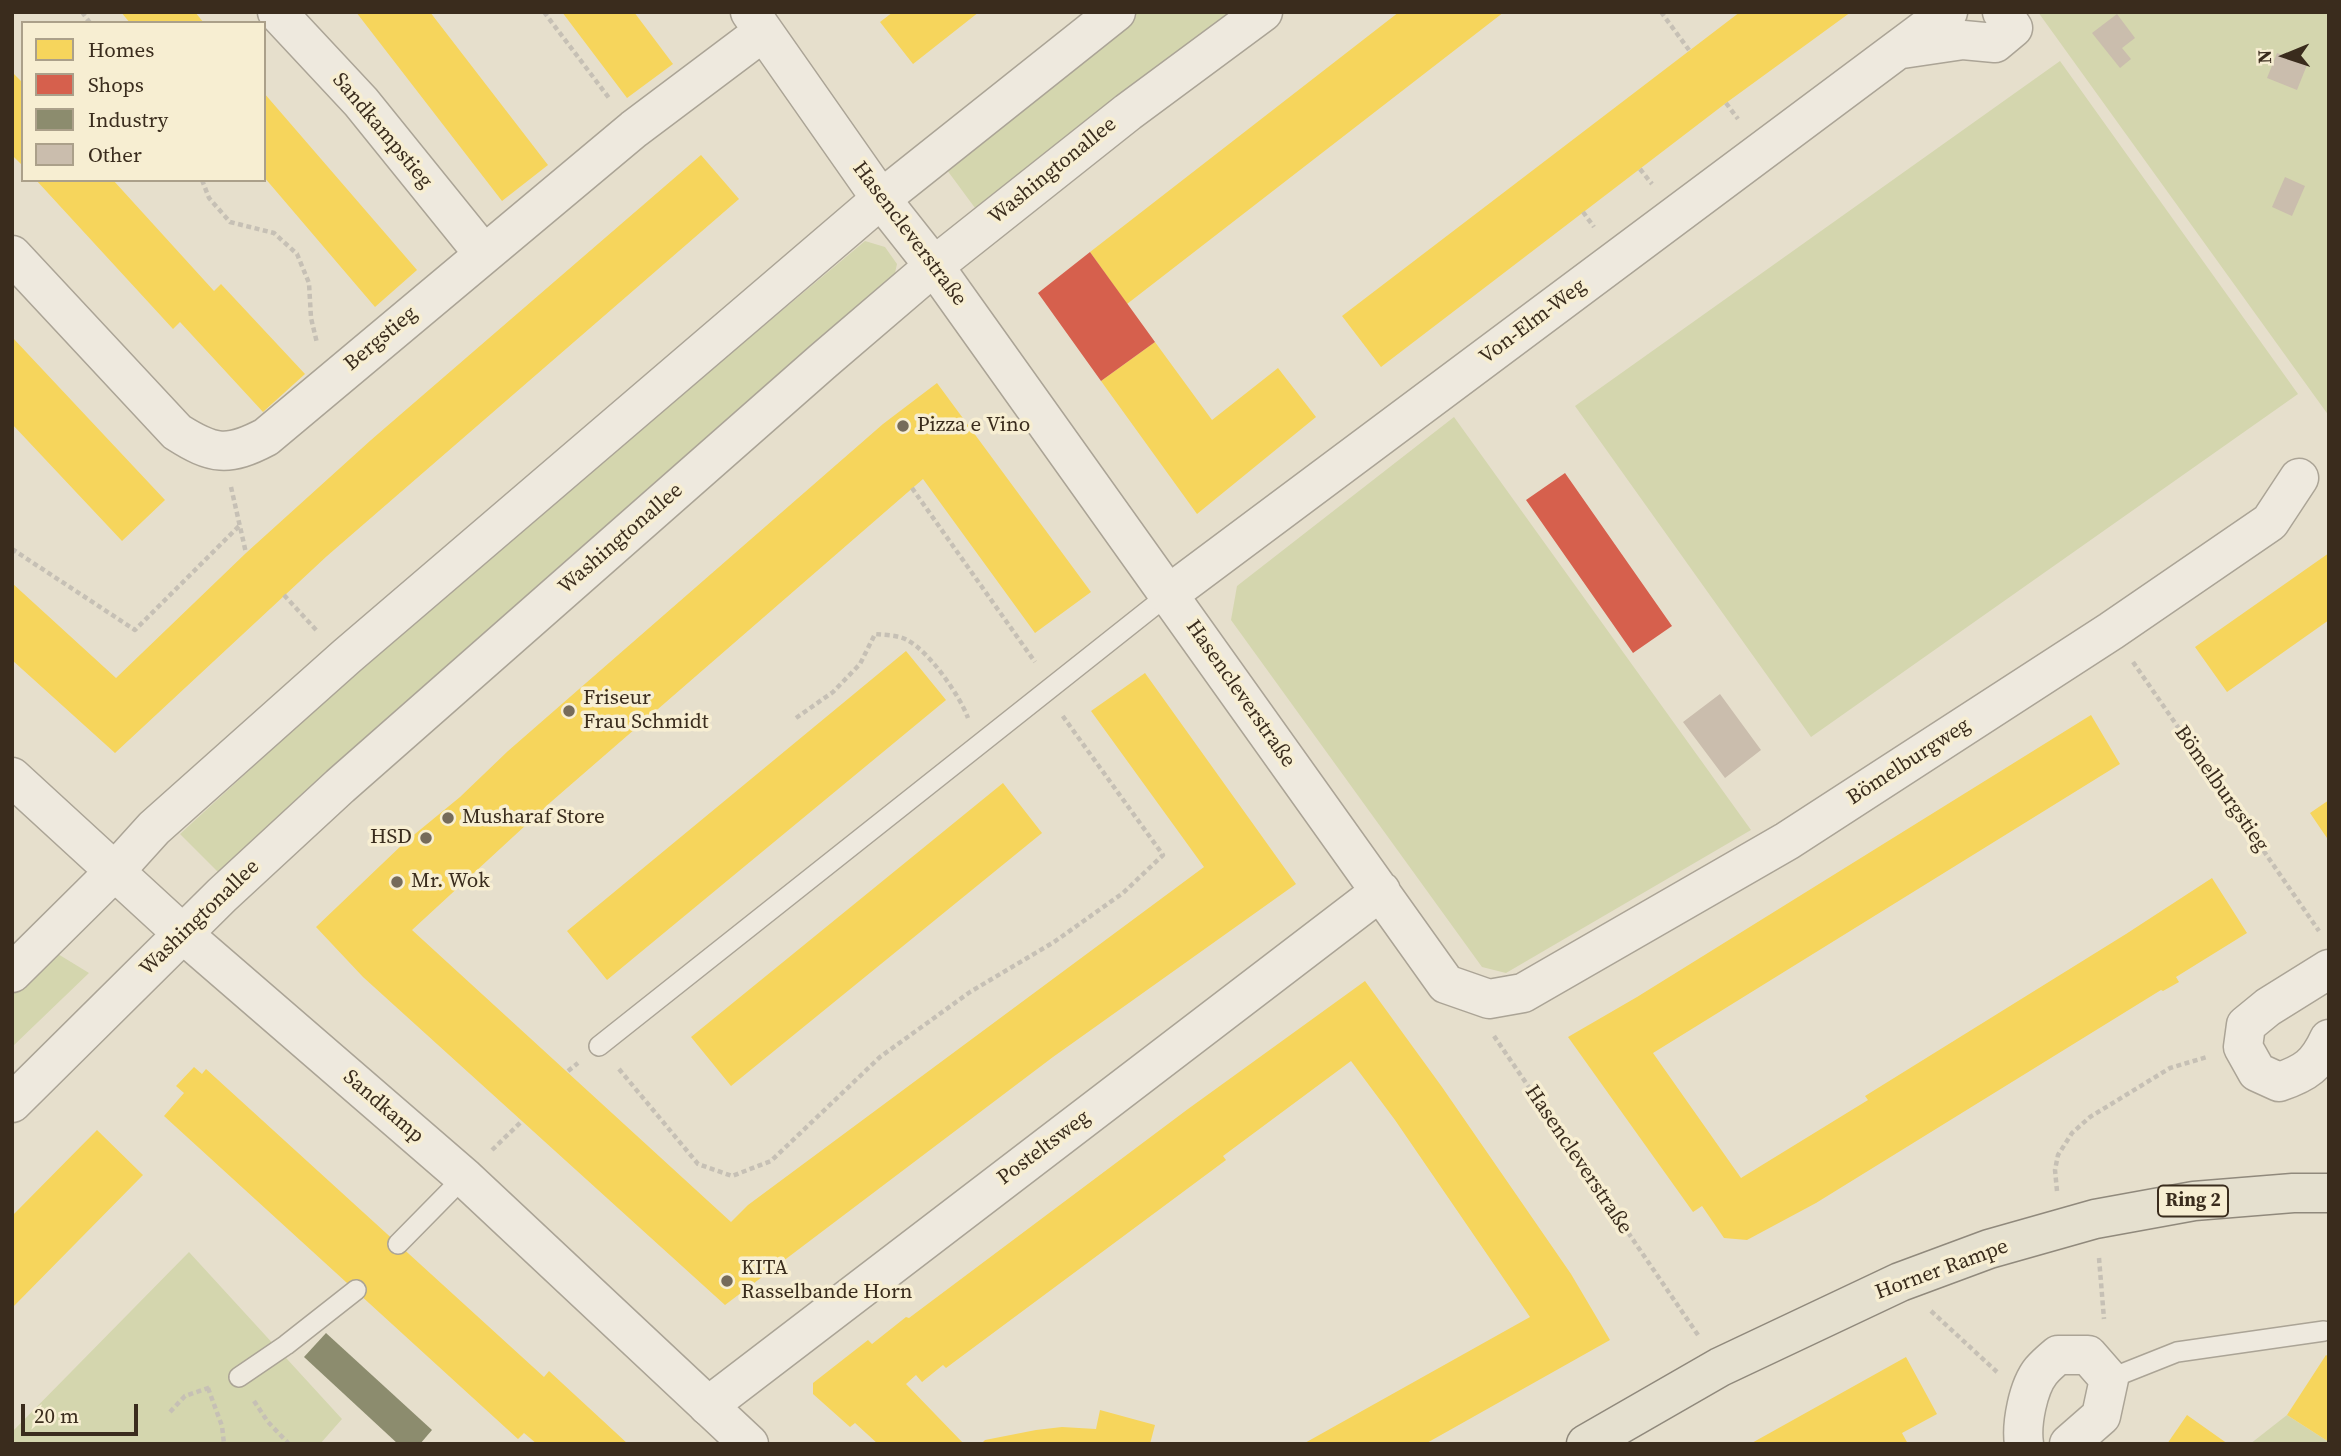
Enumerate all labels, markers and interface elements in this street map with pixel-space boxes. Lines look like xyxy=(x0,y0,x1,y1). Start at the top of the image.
legend xyxy=(21,21,266,182)
north arrow xyxy=(2250,21,2320,91)
text: Homes xyxy=(88,35,154,64)
text: N xyxy=(2251,49,2277,64)
street label: Sandkampstieg xyxy=(326,68,438,194)
text: Shops xyxy=(88,70,144,99)
text: Industry xyxy=(88,105,168,134)
street label: Washingtonallee xyxy=(984,112,1122,230)
text: Other xyxy=(88,140,142,169)
street label: Hasencleverstraße xyxy=(847,157,971,311)
street label: Von-Elm-Weg xyxy=(1475,274,1591,370)
street label: Bergstieg xyxy=(339,301,423,377)
place label: Pizza e Vino xyxy=(917,413,1030,439)
marker: Pizza e Vino xyxy=(895,418,911,434)
street label: Washingtonallee xyxy=(554,478,688,600)
street label: Hasencleverstraße xyxy=(1180,615,1300,773)
place label: Friseur Frau Schmidt xyxy=(583,686,708,736)
marker: Friseur Frau Schmidt xyxy=(561,703,577,719)
street label: Bömelburgweg xyxy=(1843,713,1975,811)
street label: Bömelburgstieg xyxy=(2168,721,2274,857)
place label: Musharaf Store xyxy=(462,805,605,831)
marker: Musharaf Store xyxy=(440,810,456,826)
place label: HSD xyxy=(370,825,412,851)
marker: HSD xyxy=(418,830,434,846)
street label: Washingtonallee xyxy=(135,855,265,981)
place label: Mr. Wok xyxy=(411,869,490,895)
marker: Mr. Wok xyxy=(389,874,405,890)
street label: Sandkamp xyxy=(337,1065,429,1149)
street label: Hasencleverstraße xyxy=(1519,1081,1637,1239)
street label: Posteltsweg xyxy=(993,1105,1095,1191)
road number: Ring 2 xyxy=(2158,1186,2228,1217)
street label: Horner Rampe xyxy=(1872,1234,2012,1306)
place label: KITA Rasselbande Horn xyxy=(741,1256,913,1306)
marker: KITA Rasselbande Horn xyxy=(719,1273,735,1289)
scale bar xyxy=(24,1390,142,1434)
text: 20 m xyxy=(34,1401,79,1430)

